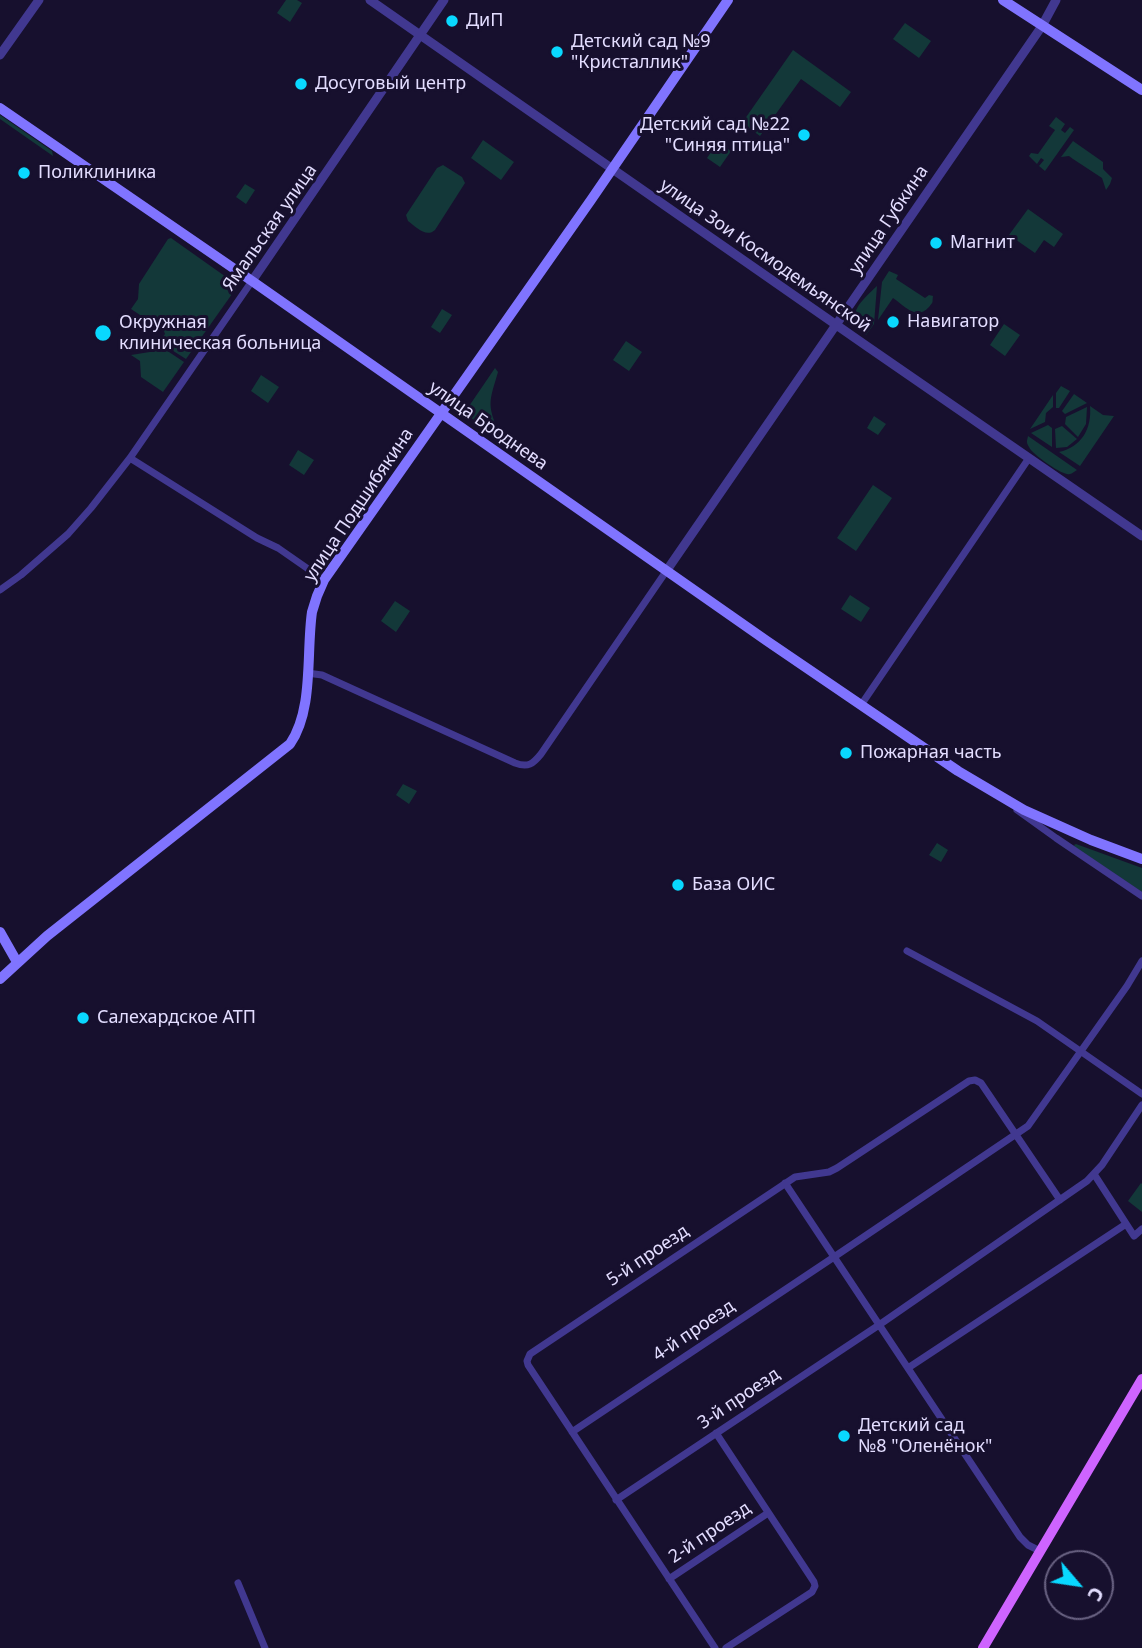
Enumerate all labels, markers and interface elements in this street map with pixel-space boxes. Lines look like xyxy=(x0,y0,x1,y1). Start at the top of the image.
place label: ДиП xyxy=(466,10,503,32)
marker: ДиП xyxy=(444,13,460,29)
place label: Детский сад №9 "Кристаллик" xyxy=(571,31,711,74)
marker: Детский сад №9 "Кристаллик" xyxy=(549,44,565,60)
place label: Досуговый центр xyxy=(315,73,466,95)
marker: Досуговый центр xyxy=(293,76,309,92)
place label: Детский сад №22 "Синяя птица" xyxy=(640,114,790,156)
marker: Детский сад №22 "Синяя птица" xyxy=(796,127,812,143)
street label: Ямальская улица xyxy=(218,160,322,296)
place label: Поликлиника xyxy=(38,162,156,184)
street label: улица Губкина xyxy=(845,162,933,278)
marker: Поликлиника xyxy=(16,165,32,181)
street label: улица Зои Космодемьянской xyxy=(655,175,875,337)
place label: Магнит xyxy=(950,232,1015,254)
marker: Магнит xyxy=(928,235,944,251)
place label: Навигатор xyxy=(907,311,999,333)
place label: Окружная клиническая больница xyxy=(119,312,321,354)
marker: Навигатор xyxy=(885,314,901,330)
marker: Окружная клиническая больница xyxy=(93,323,113,343)
street label: улица Броднева xyxy=(424,377,552,475)
street label: улица Подшибякина xyxy=(300,424,418,586)
place label: Пожарная часть xyxy=(860,742,1002,764)
marker: Пожарная часть xyxy=(838,745,854,761)
place label: База ОИС xyxy=(692,874,775,896)
marker: База ОИС xyxy=(670,877,686,893)
place label: Салехардское АТП xyxy=(97,1007,256,1029)
marker: Салехардское АТП xyxy=(75,1010,91,1026)
street label: 5-й проезд xyxy=(603,1221,693,1291)
street label: 4-й проезд xyxy=(649,1296,739,1366)
street label: 3-й проезд xyxy=(694,1364,784,1434)
place label: Детский сад №8 "Оленёнок" xyxy=(858,1415,992,1458)
marker: Детский сад №8 "Оленёнок" xyxy=(836,1428,852,1444)
street label: 2-й проезд xyxy=(665,1498,755,1568)
north arrow xyxy=(1044,1550,1114,1620)
text: С xyxy=(1081,1583,1110,1606)

